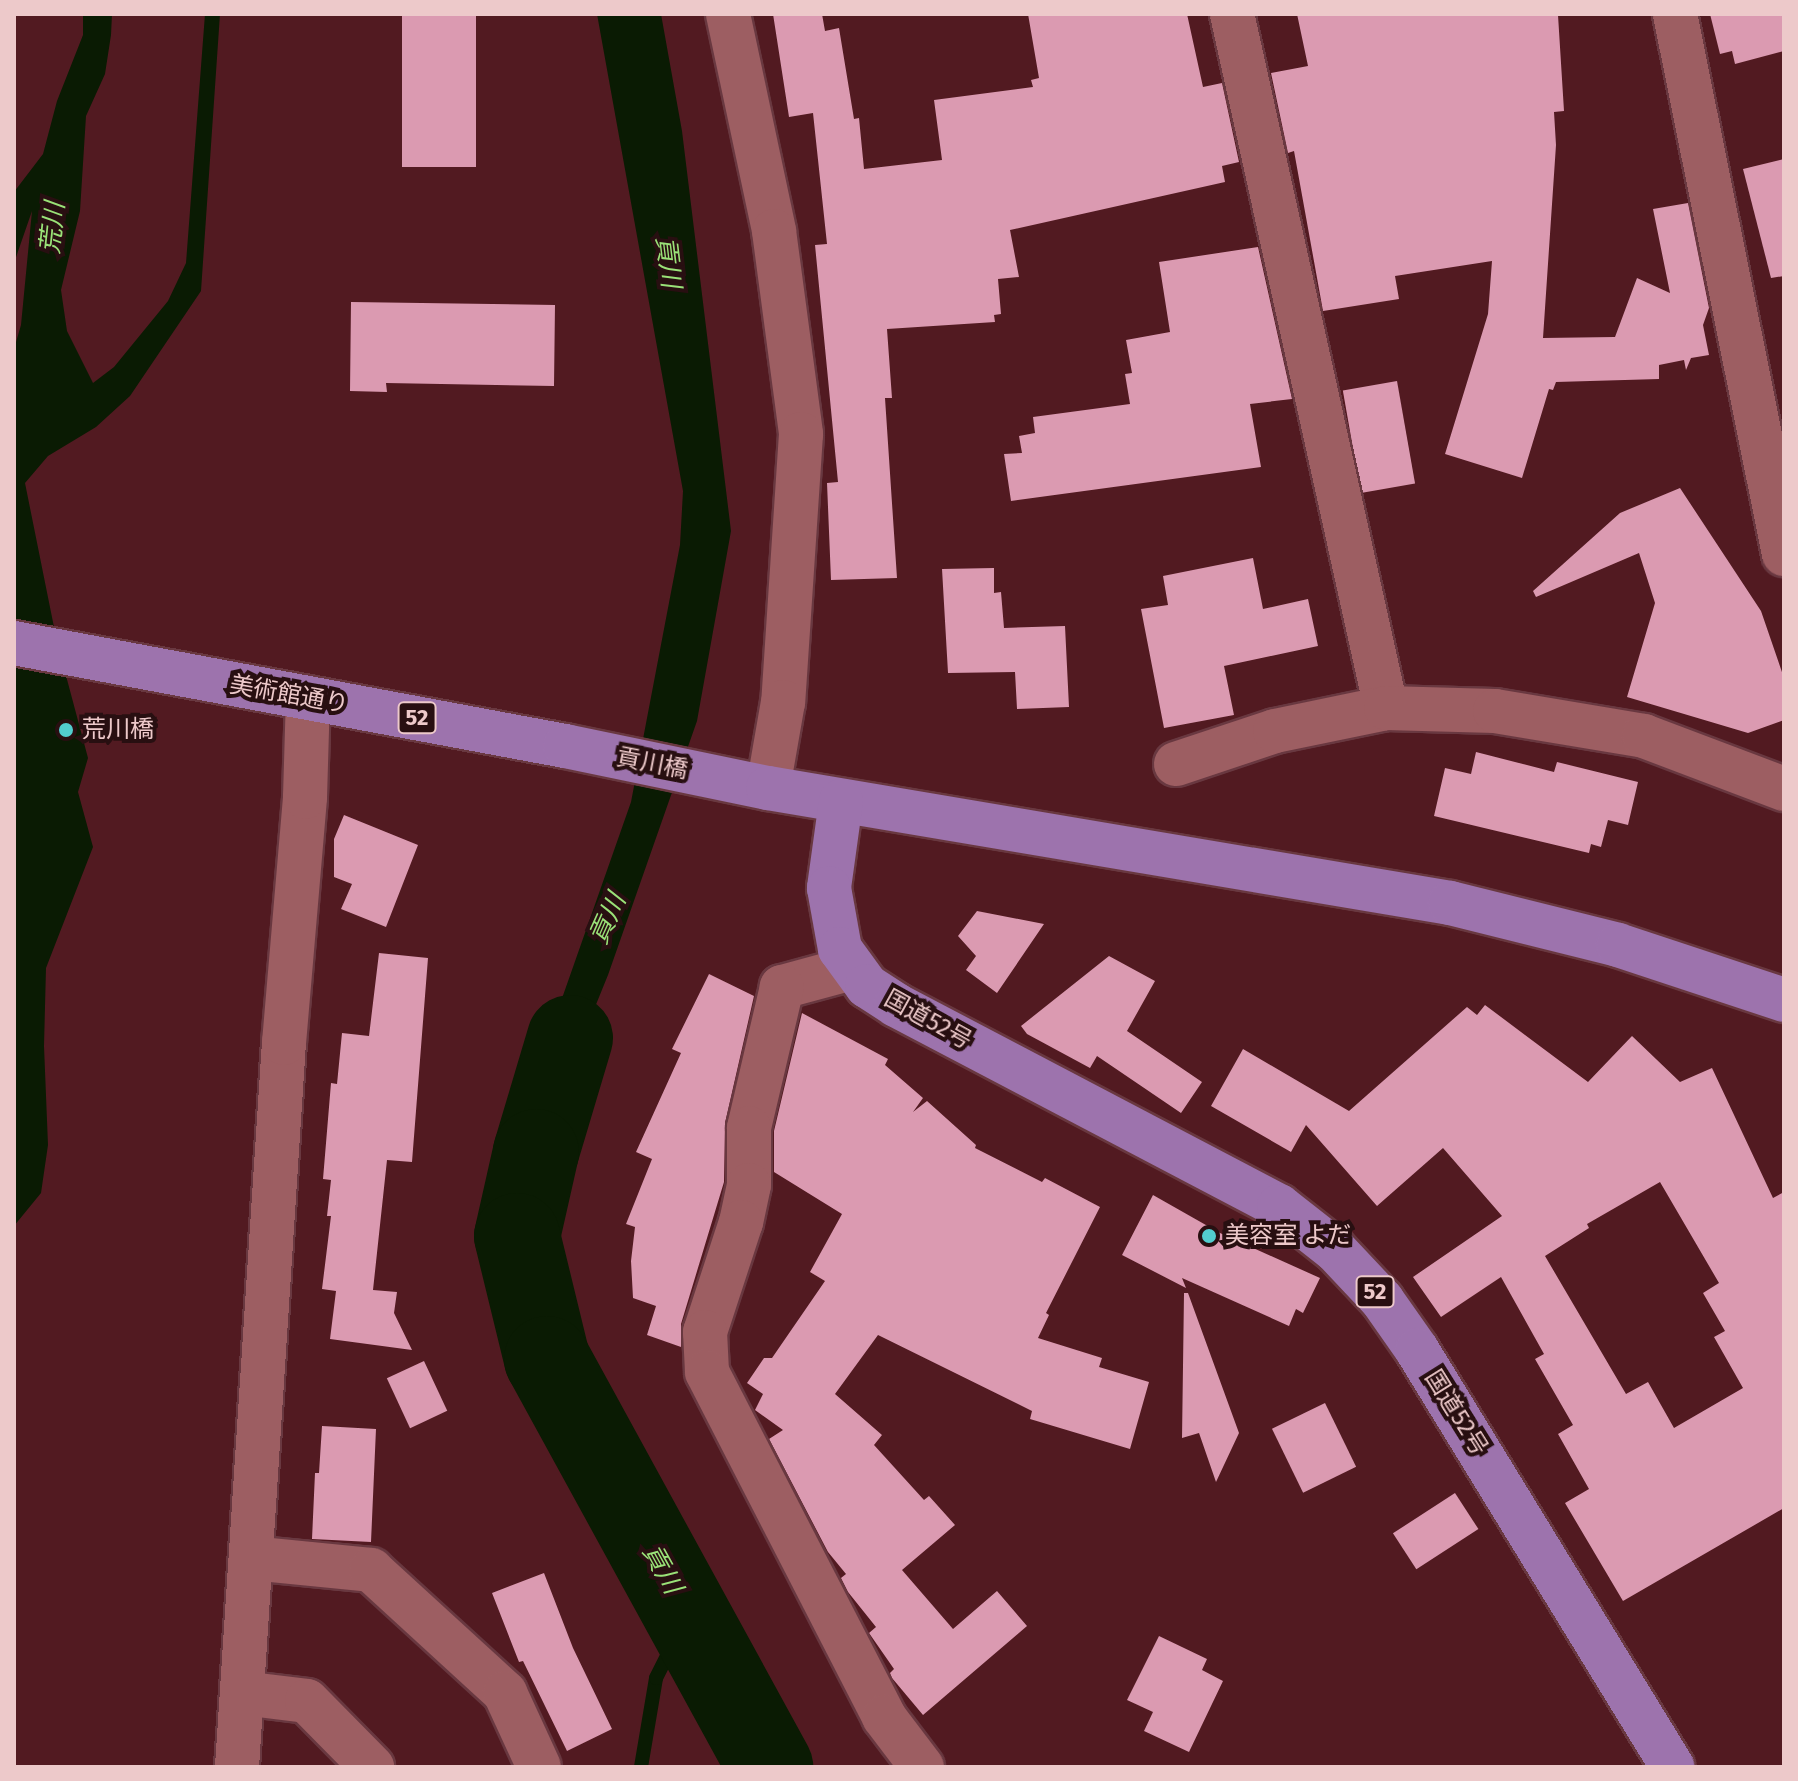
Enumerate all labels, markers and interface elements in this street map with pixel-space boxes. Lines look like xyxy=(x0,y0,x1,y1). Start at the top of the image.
water label: 荒川 xyxy=(35,201,71,255)
water label: 貢川 xyxy=(649,234,687,290)
street label: 美術館通り xyxy=(227,670,351,720)
road number: 52 xyxy=(397,700,437,736)
place label: 荒川橋 xyxy=(82,716,154,744)
marker: 荒川橋 xyxy=(57,721,75,739)
street label: 貢川橋 xyxy=(614,743,690,785)
water label: 貢川 xyxy=(583,889,633,949)
street label: 国道52号 xyxy=(879,984,977,1056)
place label: 美容室 よだ xyxy=(1225,1222,1351,1250)
marker: 美容室 よだ xyxy=(1200,1227,1218,1245)
road number: 52 xyxy=(1355,1274,1395,1310)
street label: 国道52号 xyxy=(1418,1365,1494,1461)
water label: 貢川 xyxy=(636,1539,688,1599)

